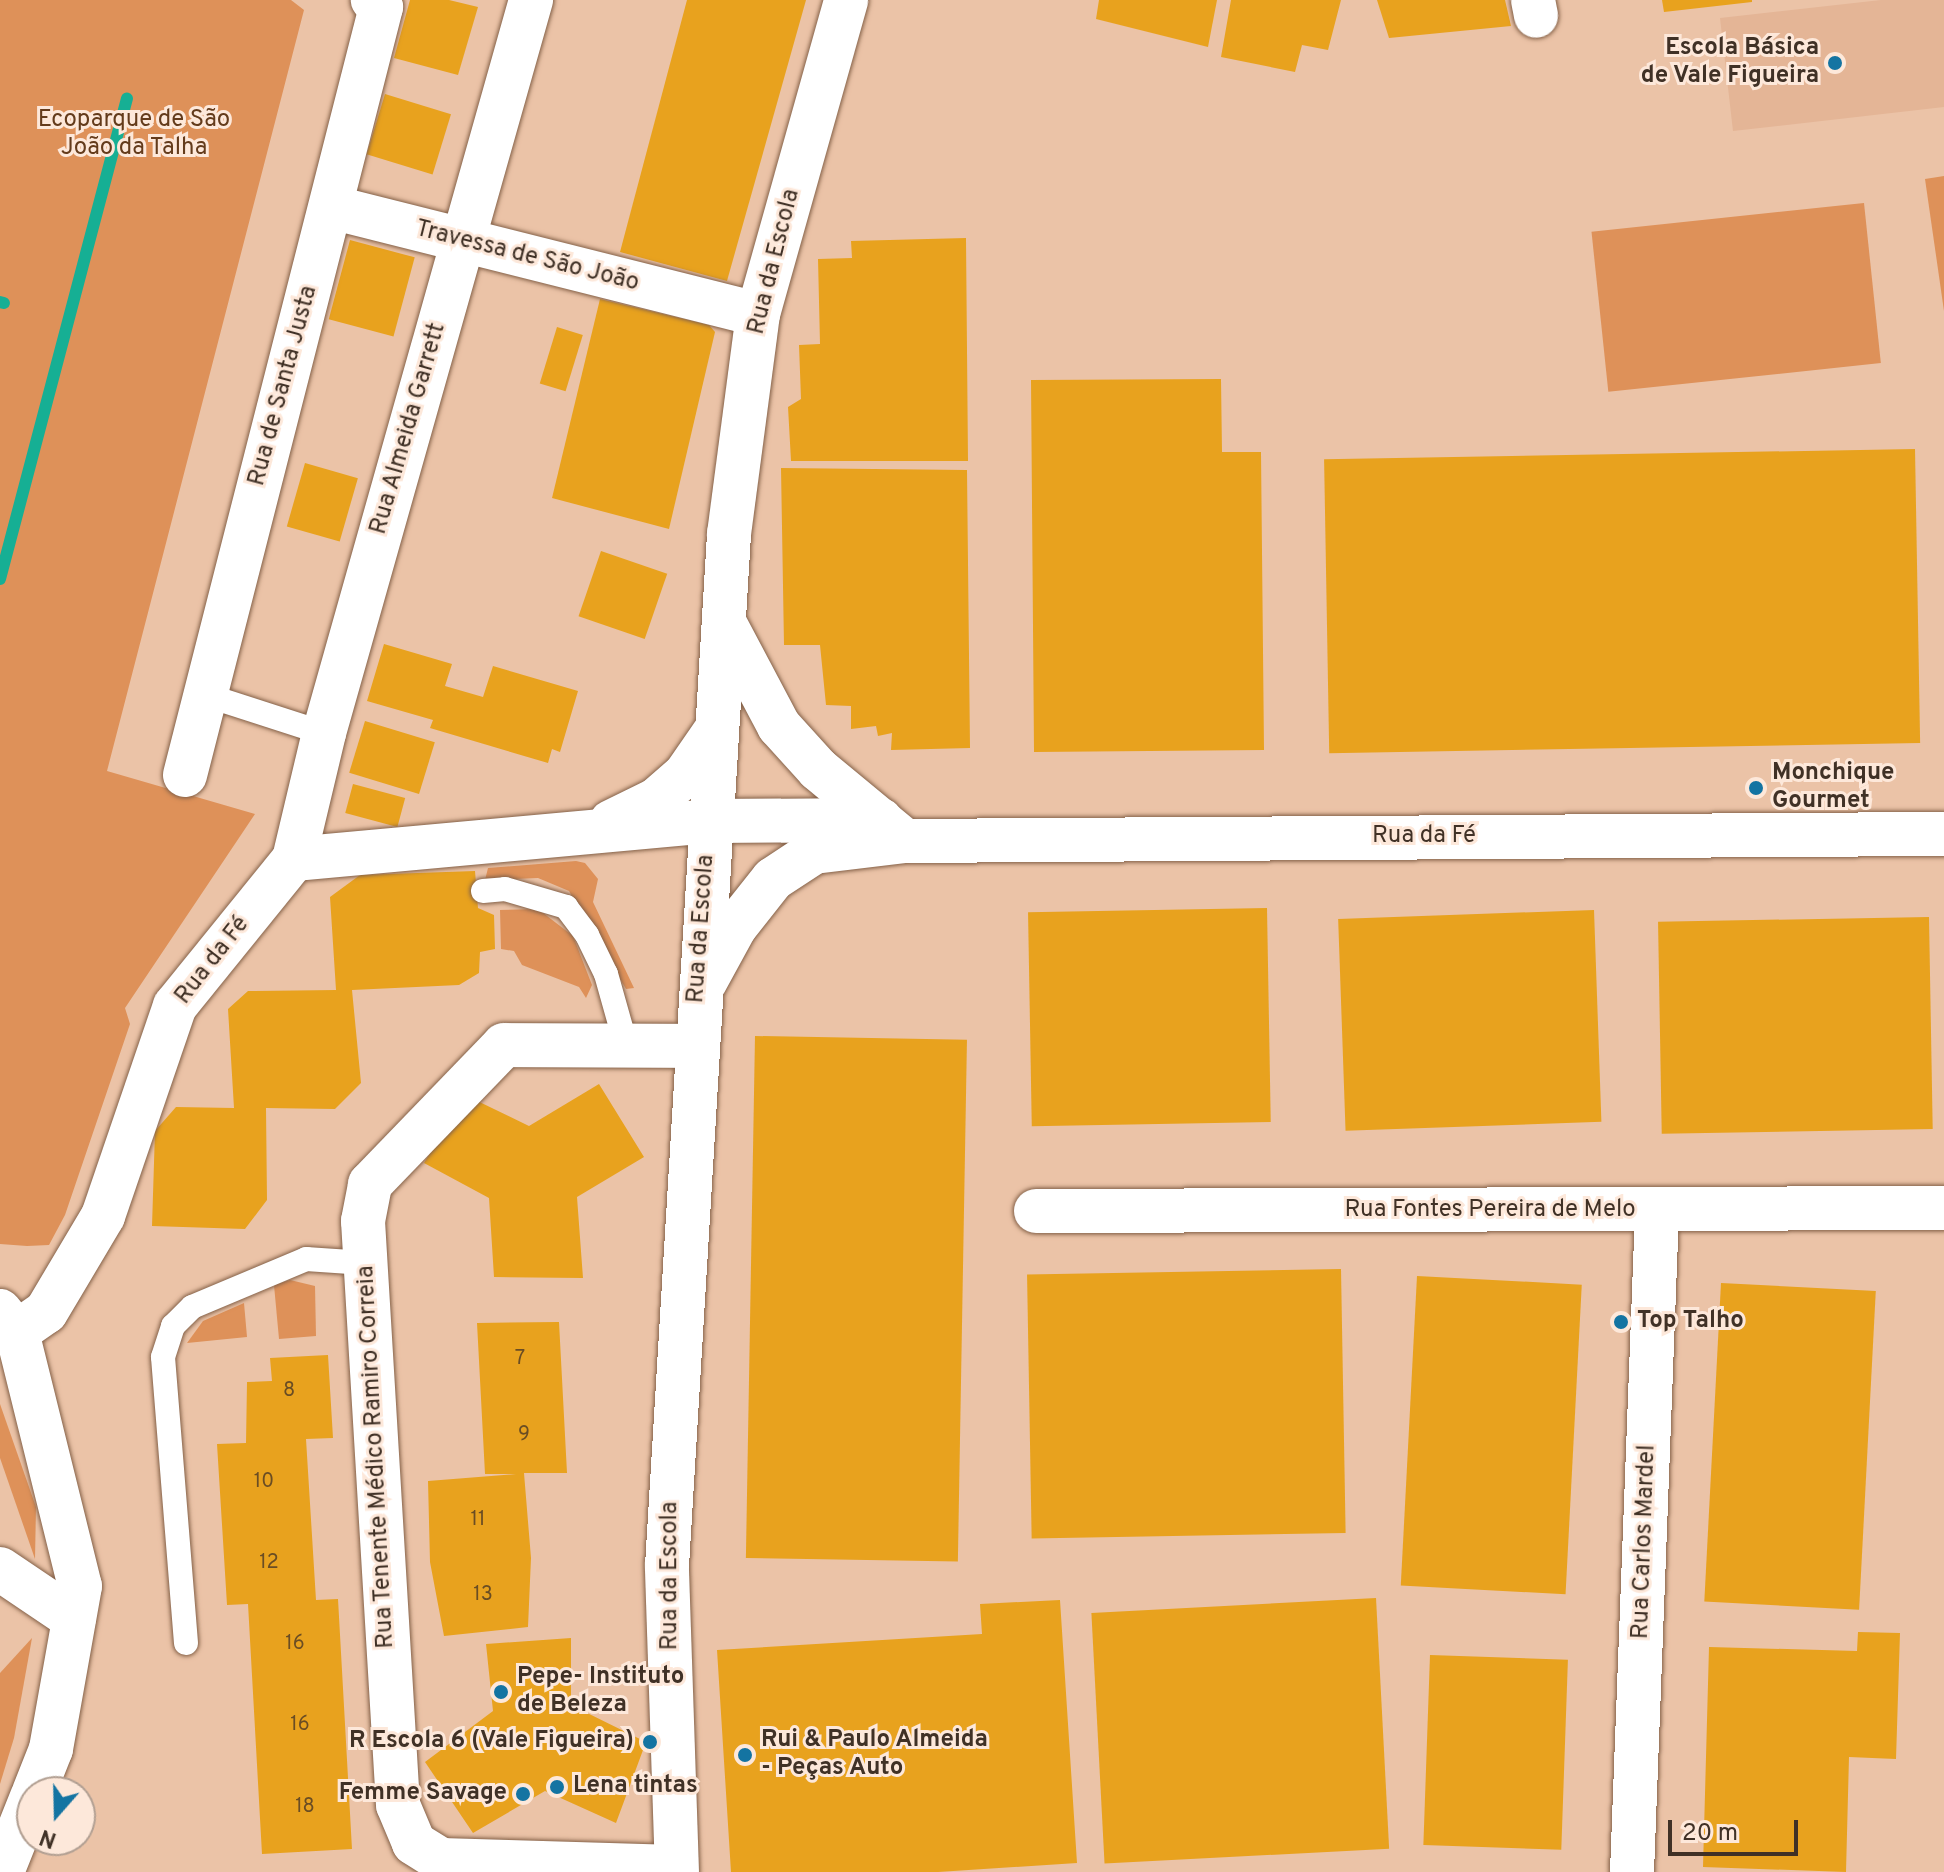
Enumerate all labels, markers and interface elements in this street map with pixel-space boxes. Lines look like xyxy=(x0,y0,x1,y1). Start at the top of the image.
place label: Escola Básica de Vale Figueira xyxy=(1640,35,1819,91)
marker: Escola Básica de Vale Figueira xyxy=(1826,54,1844,72)
park label: Ecoparque de São João da Talha xyxy=(38,107,230,163)
street label: Rua da Escola xyxy=(743,186,807,338)
street label: Travessa de São João xyxy=(412,215,642,299)
street label: Rua de Santa Justa xyxy=(243,283,325,489)
street label: Rua Almeida Garrett xyxy=(365,320,453,538)
place label: Monchique Gourmet xyxy=(1772,760,1894,816)
marker: Monchique Gourmet xyxy=(1747,779,1765,797)
street label: Rua da Fé xyxy=(1372,823,1476,851)
street label: Rua da Escola xyxy=(682,854,722,1004)
street label: Rua da Fé xyxy=(170,911,256,1011)
street label: Rua Fontes Pereira de Melo xyxy=(1344,1197,1636,1225)
street label: Rua Tenente Médico Ramiro Correia xyxy=(353,1264,401,1650)
place label: Top Talho xyxy=(1637,1308,1744,1336)
marker: Top Talho xyxy=(1612,1313,1630,1331)
house number: 7 xyxy=(515,1347,525,1371)
house number: 8 xyxy=(283,1379,295,1403)
house number: 9 xyxy=(518,1423,530,1447)
street label: Rua Carlos Mardel xyxy=(1627,1444,1663,1640)
house number: 10 xyxy=(254,1470,274,1494)
street label: Rua da Escola xyxy=(657,1502,685,1650)
house number: 11 xyxy=(471,1508,485,1532)
house number: 12 xyxy=(259,1551,279,1575)
house number: 13 xyxy=(473,1583,493,1607)
house number: 16 xyxy=(285,1632,305,1656)
place label: Pepe- Instituto de Beleza xyxy=(517,1664,684,1720)
marker: Pepe- Instituto de Beleza xyxy=(492,1683,510,1701)
house number: 16 xyxy=(290,1713,310,1737)
place label: Rui & Paulo Almeida - Peças Auto xyxy=(761,1727,989,1783)
place label: R Escola 6 (Vale Figueira) xyxy=(349,1728,634,1756)
marker: R Escola 6 (Vale Figueira) xyxy=(641,1733,659,1751)
marker: Rui & Paulo Almeida - Peças Auto xyxy=(736,1746,754,1764)
place label: Lena tintas xyxy=(573,1773,698,1801)
north arrow xyxy=(16,1776,96,1856)
marker: Lena tintas xyxy=(548,1778,566,1796)
place label: Femme Savage xyxy=(339,1780,507,1808)
marker: Femme Savage xyxy=(514,1785,532,1803)
house number: 18 xyxy=(295,1795,315,1819)
scale bar xyxy=(1672,1804,1802,1854)
text: 20 m xyxy=(1682,1819,1738,1849)
text: N xyxy=(36,1822,60,1853)

